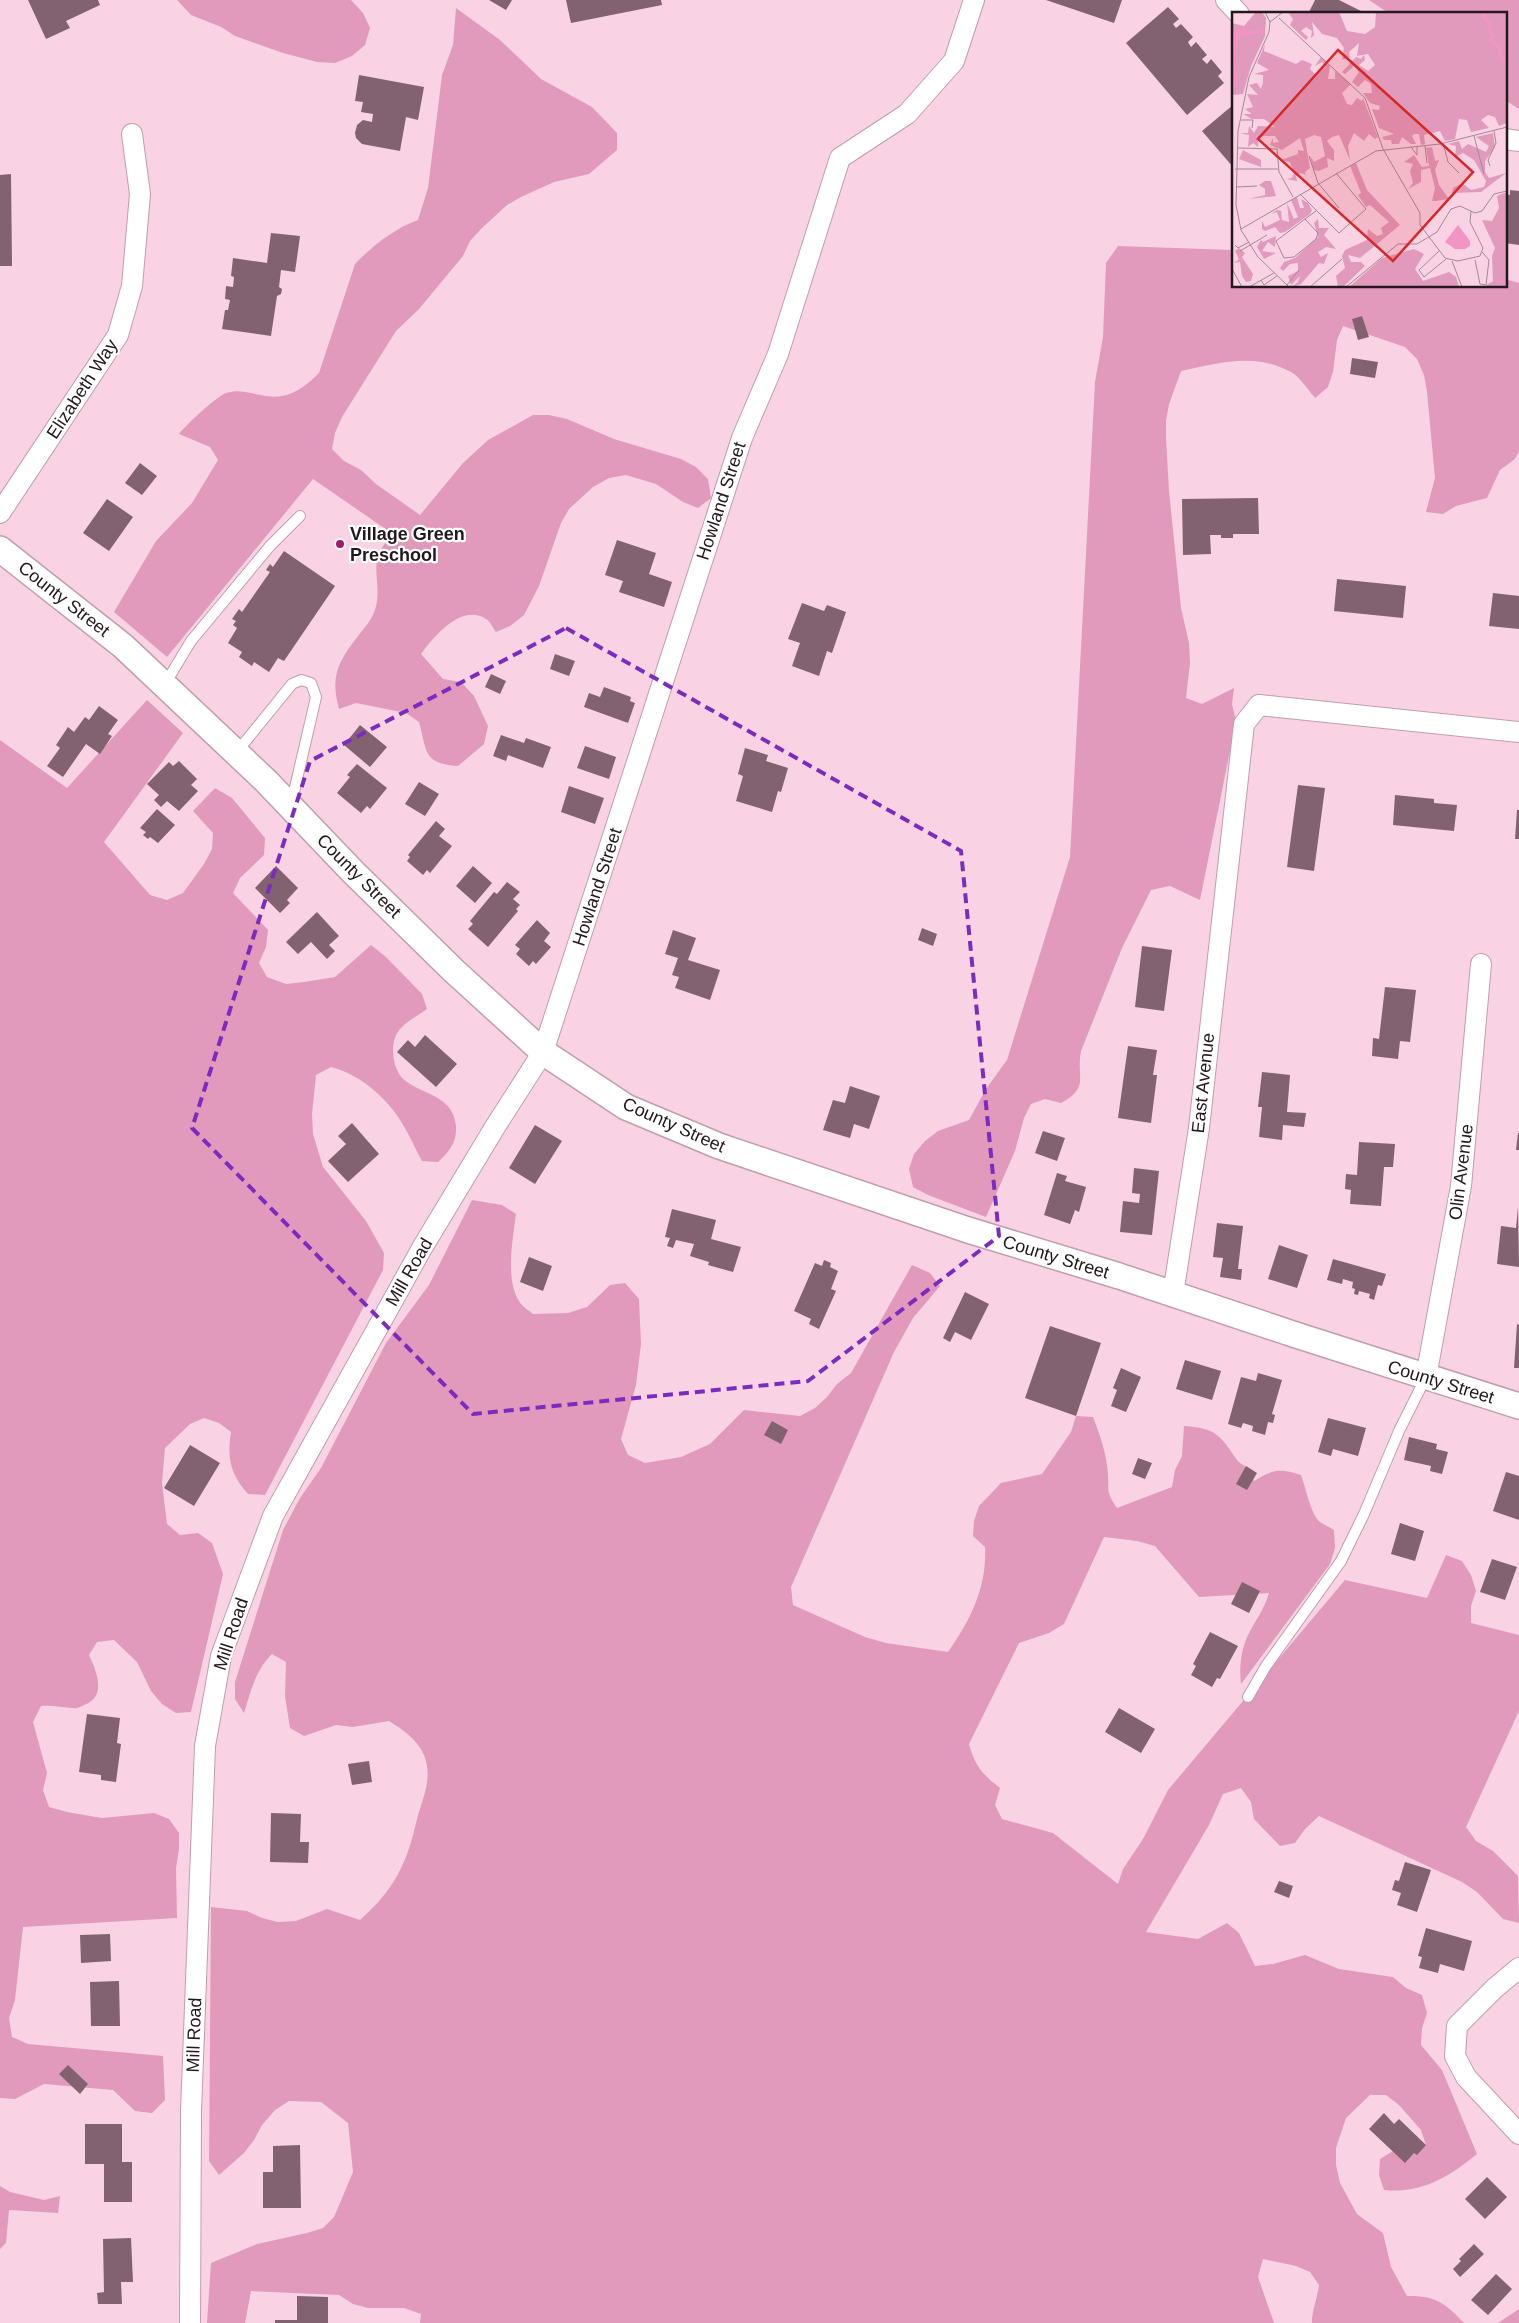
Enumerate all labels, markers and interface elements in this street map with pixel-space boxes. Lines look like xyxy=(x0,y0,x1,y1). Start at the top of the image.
inset map xyxy=(1232,12,1506,288)
street label: Elizabeth Way xyxy=(42,336,122,442)
street label: Howland Street xyxy=(692,439,750,563)
place label: Village Green Preschool xyxy=(350,524,465,565)
marker: Village Green Preschool xyxy=(334,538,346,550)
street label: County Street xyxy=(14,557,114,641)
street label: Howland Street xyxy=(568,825,626,949)
street label: County Street xyxy=(313,830,405,922)
street label: East Avenue xyxy=(1188,1032,1218,1134)
street label: County Street xyxy=(620,1093,728,1157)
street label: Olin Avenue xyxy=(1445,1123,1477,1221)
street label: County Street xyxy=(1000,1231,1112,1283)
street label: Mill Road xyxy=(382,1235,436,1309)
street label: County Street xyxy=(1385,1356,1497,1408)
street label: Mill Road xyxy=(210,1595,252,1673)
street label: Mill Road xyxy=(183,1997,205,2073)

